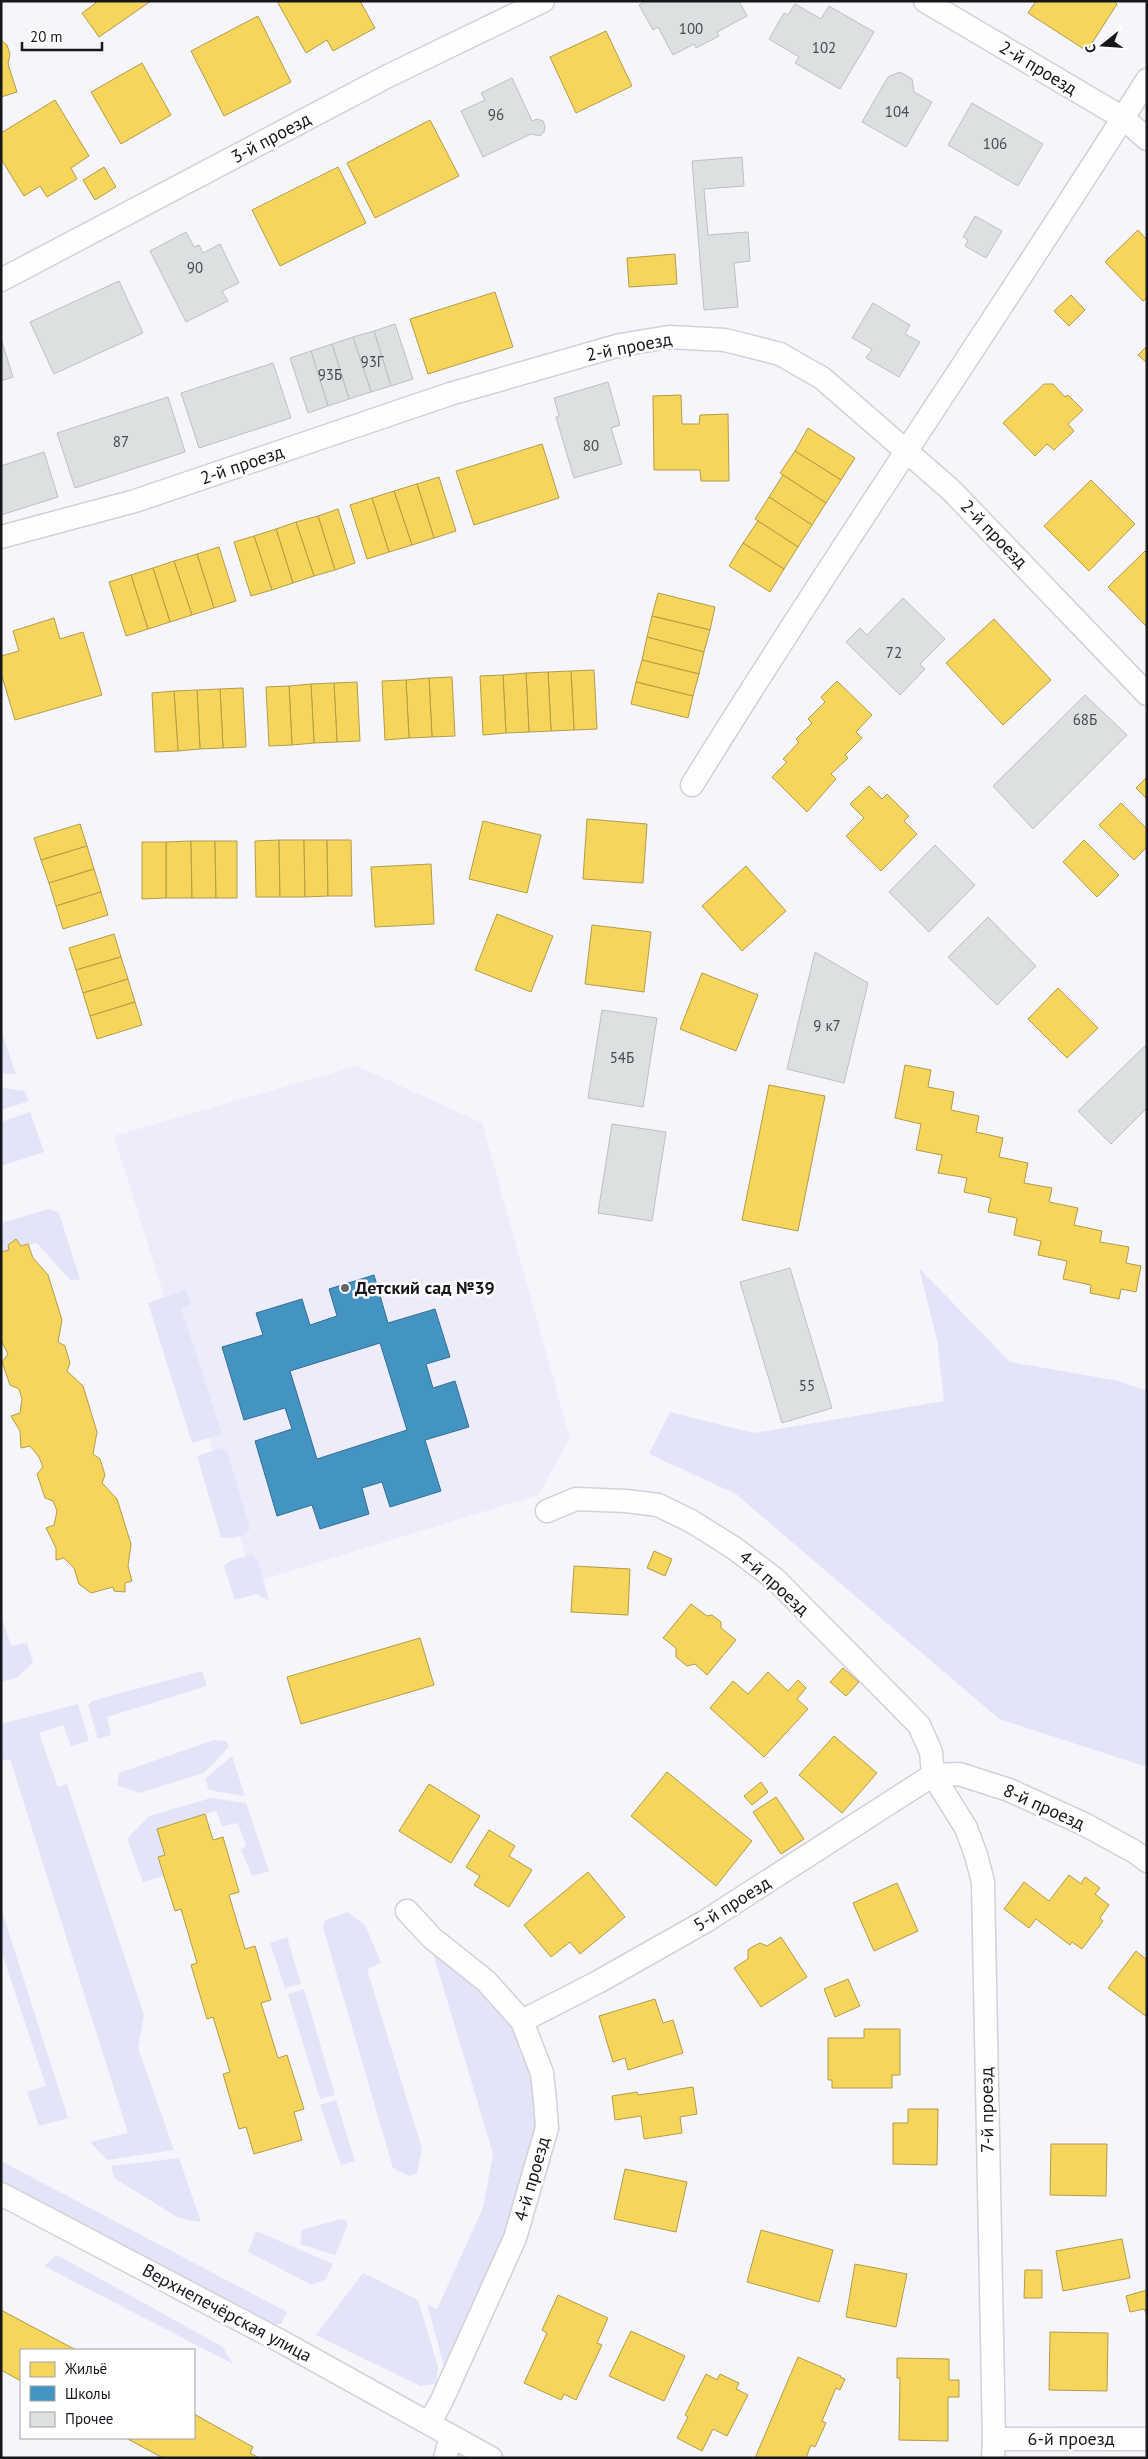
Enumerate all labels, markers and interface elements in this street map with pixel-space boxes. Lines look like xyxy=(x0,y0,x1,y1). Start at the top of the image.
house number: 100 xyxy=(679,19,703,38)
scale bar xyxy=(22,20,102,52)
north arrow xyxy=(1078,20,1128,70)
text: 20 m xyxy=(30,27,63,46)
street label: 2-й проезд xyxy=(995,35,1082,100)
house number: 102 xyxy=(812,38,836,57)
text: С xyxy=(1081,42,1100,55)
house number: 104 xyxy=(885,102,909,121)
house number: 96 xyxy=(488,105,504,124)
street label: 3-й проезд xyxy=(227,107,315,168)
house number: 106 xyxy=(983,134,1007,153)
house number: 90 xyxy=(187,258,203,277)
street label: 2-й проезд xyxy=(584,327,674,366)
house number: 93Г xyxy=(361,352,384,371)
house number: 93Б xyxy=(318,365,342,384)
house number: 87 xyxy=(113,432,129,451)
house number: 80 xyxy=(583,436,599,455)
street label: 2-й проезд xyxy=(197,439,287,490)
street label: 2-й проезд xyxy=(956,494,1033,573)
house number: 72 xyxy=(886,643,902,662)
house number: 68Б xyxy=(1073,710,1097,729)
house number: 9 к7 xyxy=(813,1016,841,1035)
house number: 54Б xyxy=(610,1048,634,1067)
place label: Детский сад №39 xyxy=(355,1276,495,1299)
marker: Детский сад №39 xyxy=(339,1282,351,1294)
house number: 55 xyxy=(799,1376,815,1395)
street label: 4-й проезд xyxy=(734,1545,814,1620)
street label: 8-й проезд xyxy=(1000,1778,1089,1835)
street label: 5-й проезд xyxy=(689,1871,775,1936)
street label: 7-й проезд xyxy=(974,2067,999,2153)
street label: 4-й проезд xyxy=(509,2134,555,2224)
street label: Верхнепечёрская улица xyxy=(139,2258,316,2367)
legend xyxy=(20,2349,195,2439)
text: Жильё xyxy=(64,2359,107,2378)
text: Школы xyxy=(65,2384,111,2403)
text: Прочее xyxy=(65,2409,113,2428)
street label: 6-й проезд xyxy=(1028,2427,1115,2450)

